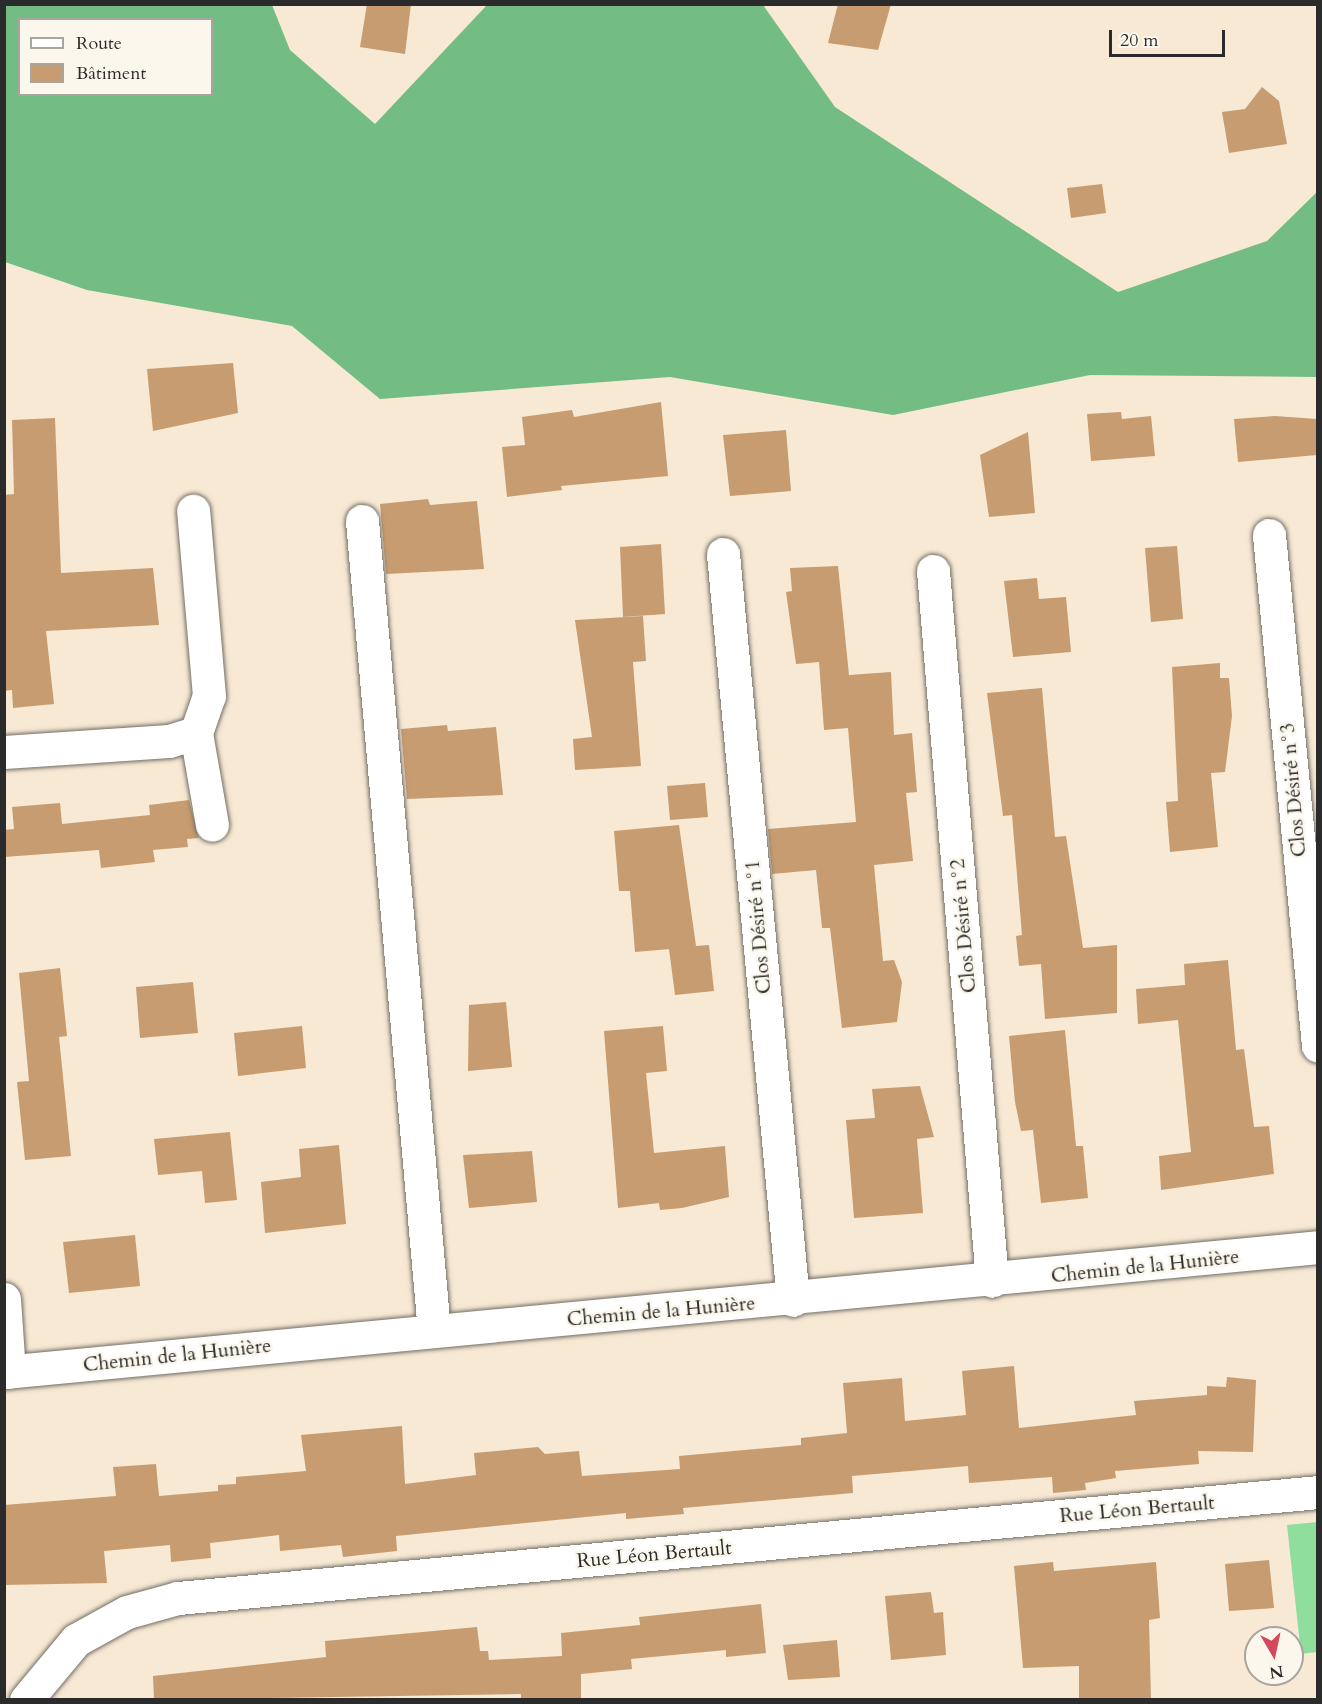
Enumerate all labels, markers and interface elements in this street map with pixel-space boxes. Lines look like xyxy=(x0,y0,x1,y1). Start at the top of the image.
legend xyxy=(18,18,213,96)
scale bar xyxy=(1112,18,1228,56)
text: 20 m xyxy=(1120,28,1159,53)
text: Route xyxy=(76,31,122,56)
text: Bâtiment xyxy=(76,61,146,86)
street label: Clos Désiré n°3 xyxy=(1275,722,1311,858)
street label: Clos Désiré n°2 xyxy=(945,858,981,994)
street label: Clos Désiré n°1 xyxy=(740,859,776,995)
street label: Chemin de la Hunière xyxy=(1050,1244,1240,1288)
street label: Chemin de la Hunière xyxy=(566,1291,756,1331)
street label: Chemin de la Hunière xyxy=(82,1333,272,1377)
street label: Rue Léon Bertault xyxy=(1059,1490,1215,1528)
street label: Rue Léon Bertault xyxy=(576,1535,732,1573)
north arrow xyxy=(1244,1626,1304,1686)
text: N xyxy=(1268,1660,1285,1684)

